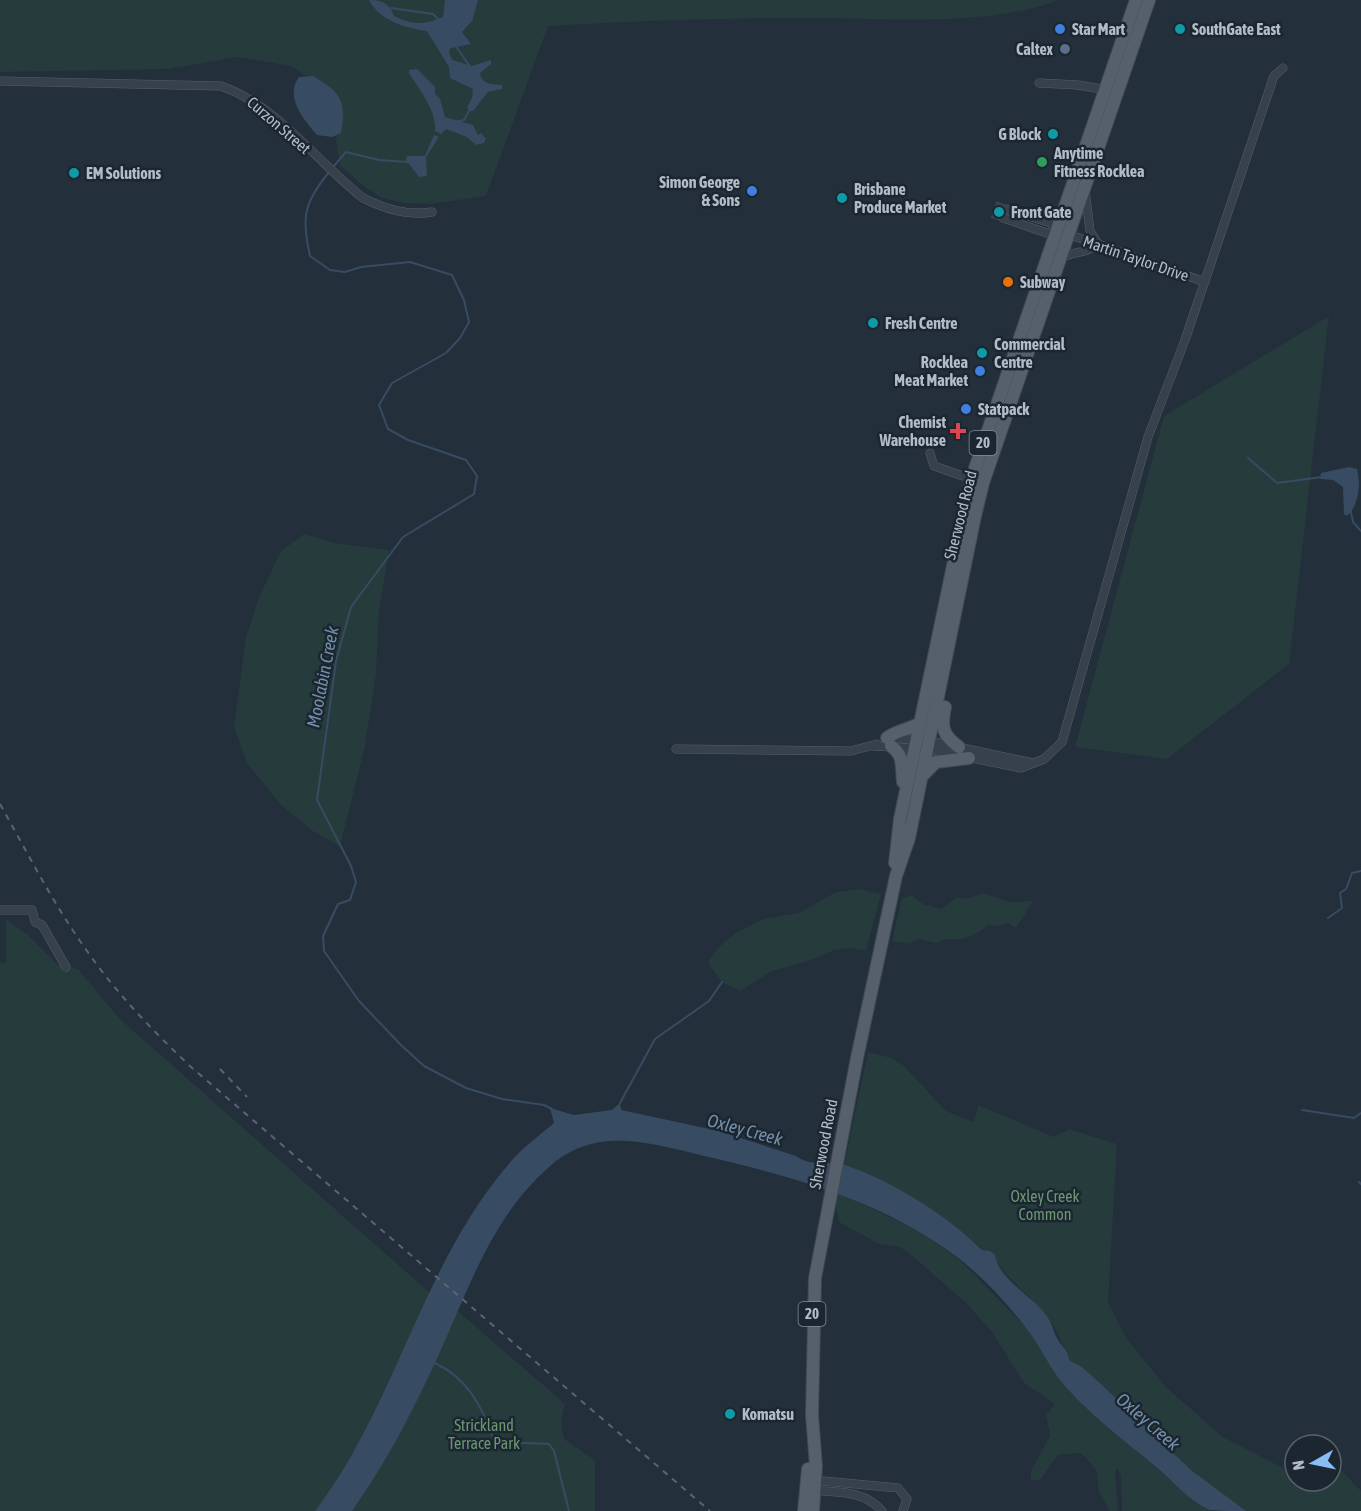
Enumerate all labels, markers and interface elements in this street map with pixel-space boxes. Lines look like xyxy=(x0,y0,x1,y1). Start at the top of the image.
place label: Star Mart xyxy=(1072,20,1125,38)
place label: SouthGate East xyxy=(1192,20,1281,38)
marker: Star Mart xyxy=(1053,22,1067,36)
marker: SouthGate East xyxy=(1173,22,1187,36)
place label: Caltex xyxy=(1016,40,1054,58)
marker: Caltex xyxy=(1058,42,1072,56)
street label: Curzon Street xyxy=(244,93,315,158)
place label: G Block xyxy=(998,125,1042,143)
marker: G Block xyxy=(1046,127,1060,141)
place label: Anytime Fitness Rocklea xyxy=(1053,144,1145,180)
marker: Anytime Fitness Rocklea xyxy=(1035,155,1049,169)
place label: EM Solutions xyxy=(86,164,162,182)
marker: EM Solutions xyxy=(67,166,81,180)
place label: Simon George & Sons xyxy=(659,173,740,209)
place label: Brisbane Produce Market xyxy=(854,180,947,216)
marker: Simon George & Sons xyxy=(745,184,759,198)
marker: Brisbane Produce Market xyxy=(835,191,849,205)
place label: Front Gate xyxy=(1011,203,1072,221)
marker: Front Gate xyxy=(992,205,1006,219)
street label: Martin Taylor Drive xyxy=(1081,232,1191,285)
place label: Subway xyxy=(1020,273,1066,291)
marker: Subway xyxy=(1001,275,1015,289)
place label: Fresh Centre xyxy=(885,314,958,332)
marker: Fresh Centre xyxy=(866,316,880,330)
place label: Commercial Centre xyxy=(994,335,1066,371)
marker: Commercial Centre xyxy=(975,346,989,360)
place label: Rocklea Meat Market xyxy=(894,353,968,389)
marker: Rocklea Meat Market xyxy=(973,364,987,378)
place label: Statpack xyxy=(978,400,1030,418)
marker: Statpack xyxy=(959,402,973,416)
place label: Chemist Warehouse xyxy=(879,413,946,449)
marker: Chemist Warehouse xyxy=(951,424,965,438)
road number: 20 xyxy=(970,431,996,455)
street label: Sherwood Road xyxy=(940,469,980,561)
water label: Moolabin Creek xyxy=(302,624,343,729)
street label: Sherwood Road xyxy=(805,1098,841,1190)
water label: Oxley Creek xyxy=(705,1109,786,1150)
park label: Oxley Creek Common xyxy=(1010,1187,1080,1223)
road number: 20 xyxy=(798,1302,826,1326)
water label: Oxley Creek xyxy=(1112,1388,1185,1455)
place label: Komatsu xyxy=(742,1405,794,1423)
marker: Komatsu xyxy=(723,1407,737,1421)
park label: Strickland Terrace Park xyxy=(448,1416,520,1452)
north arrow xyxy=(1283,1433,1343,1493)
text: N xyxy=(1289,1459,1308,1471)

